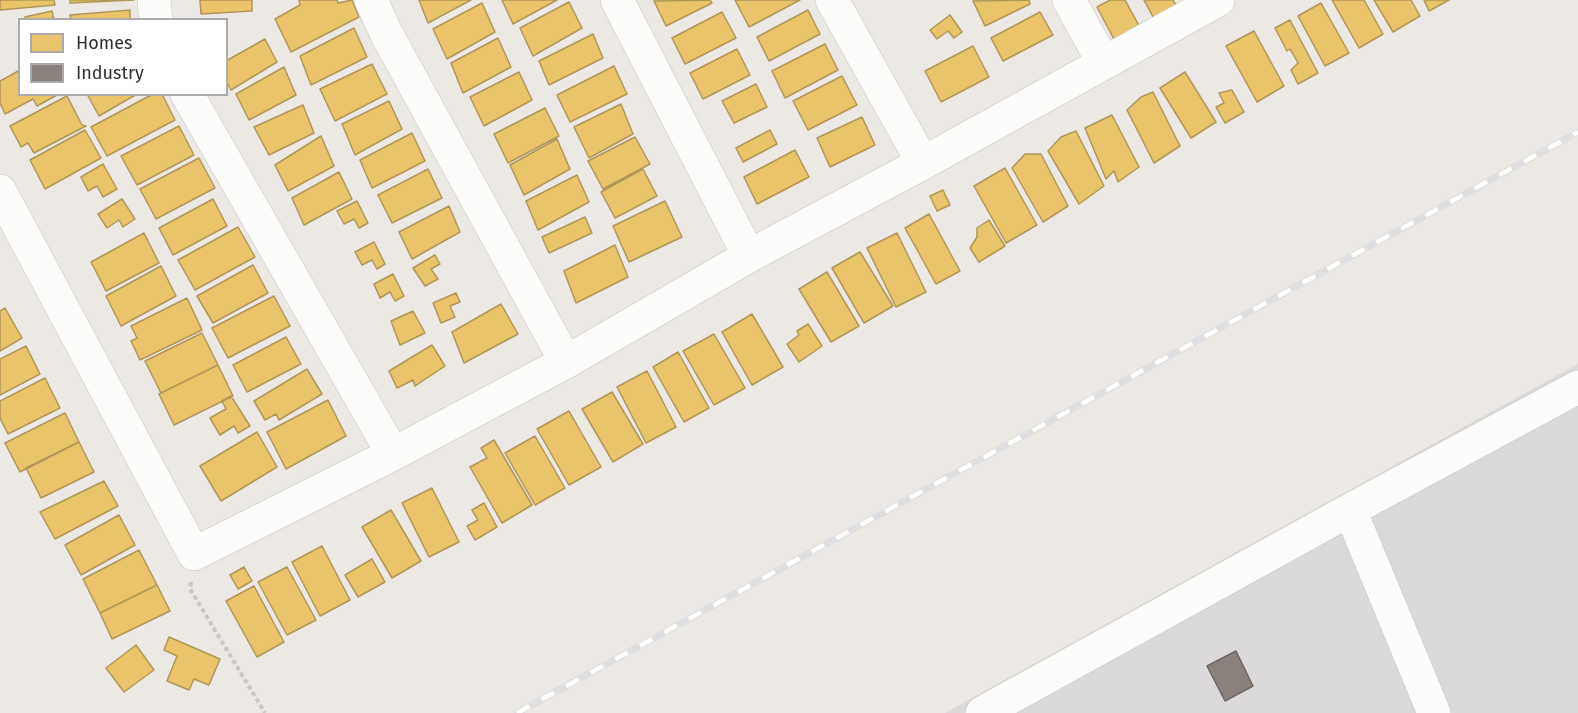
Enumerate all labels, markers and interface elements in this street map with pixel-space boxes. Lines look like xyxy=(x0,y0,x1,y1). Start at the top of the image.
legend xyxy=(18,18,228,96)
text: Homes xyxy=(76,32,132,54)
text: Industry xyxy=(76,62,144,84)

